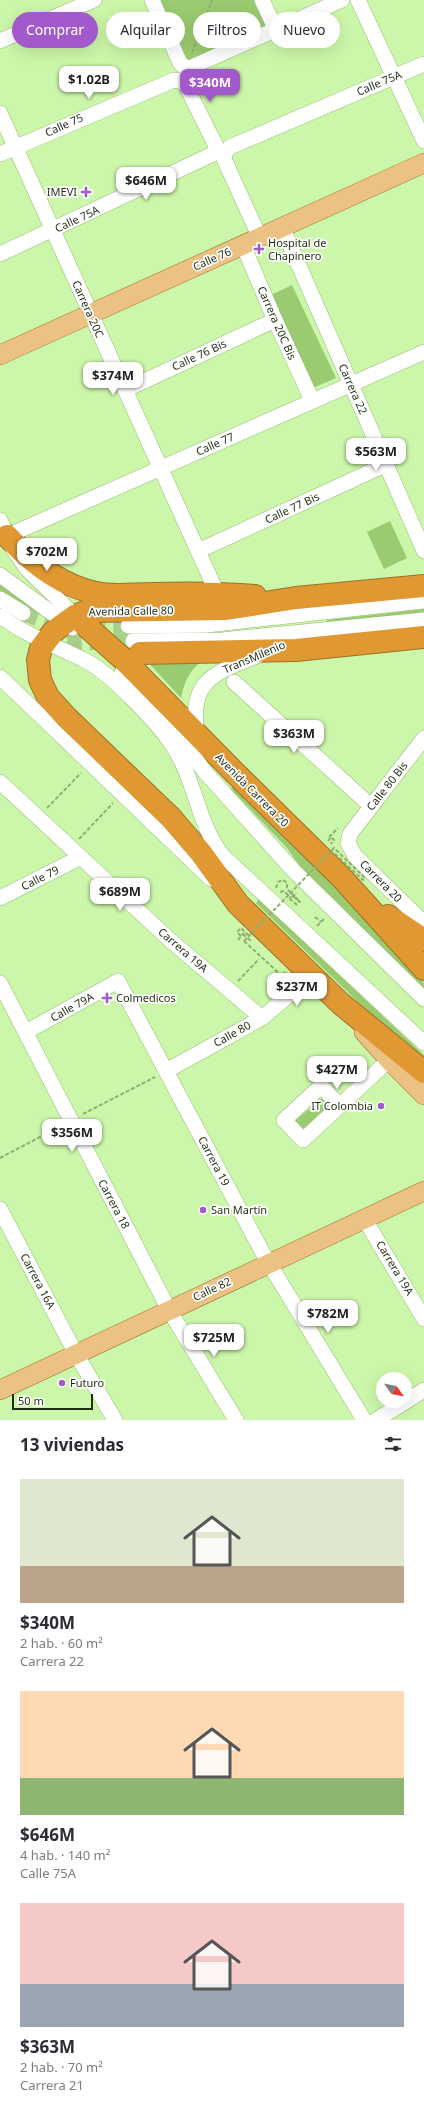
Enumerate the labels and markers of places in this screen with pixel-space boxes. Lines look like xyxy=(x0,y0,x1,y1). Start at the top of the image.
pin: $1.02B xyxy=(56,66,122,100)
pin: $340M xyxy=(182,69,238,103)
pin: $646M xyxy=(118,167,174,201)
place label: IMEVI xyxy=(47,184,77,199)
marker: IMEVI xyxy=(80,186,92,198)
place label: Hospital de Chapinero xyxy=(268,235,327,263)
marker: Hospital de Chapinero xyxy=(253,243,265,255)
pin: $374M xyxy=(85,362,141,396)
pin: $563M xyxy=(348,438,404,472)
pin: $702M xyxy=(19,538,75,572)
pin: $363M xyxy=(266,720,322,754)
pin: $689M xyxy=(92,878,148,912)
pin: $237M xyxy=(269,973,325,1007)
place label: Colmedicos xyxy=(116,990,176,1005)
marker: Colmedicos xyxy=(101,992,113,1004)
pin: $427M xyxy=(309,1056,365,1090)
place label: IT Colombia xyxy=(311,1098,373,1113)
marker: IT Colombia xyxy=(376,1101,386,1111)
pin: $356M xyxy=(44,1119,100,1153)
place label: San Martín xyxy=(211,1202,267,1217)
marker: San Martín xyxy=(198,1205,208,1215)
pin: $782M xyxy=(300,1300,356,1334)
pin: $725M xyxy=(186,1324,242,1358)
place label: Futuro xyxy=(70,1375,105,1390)
marker: Futuro xyxy=(57,1378,67,1388)

